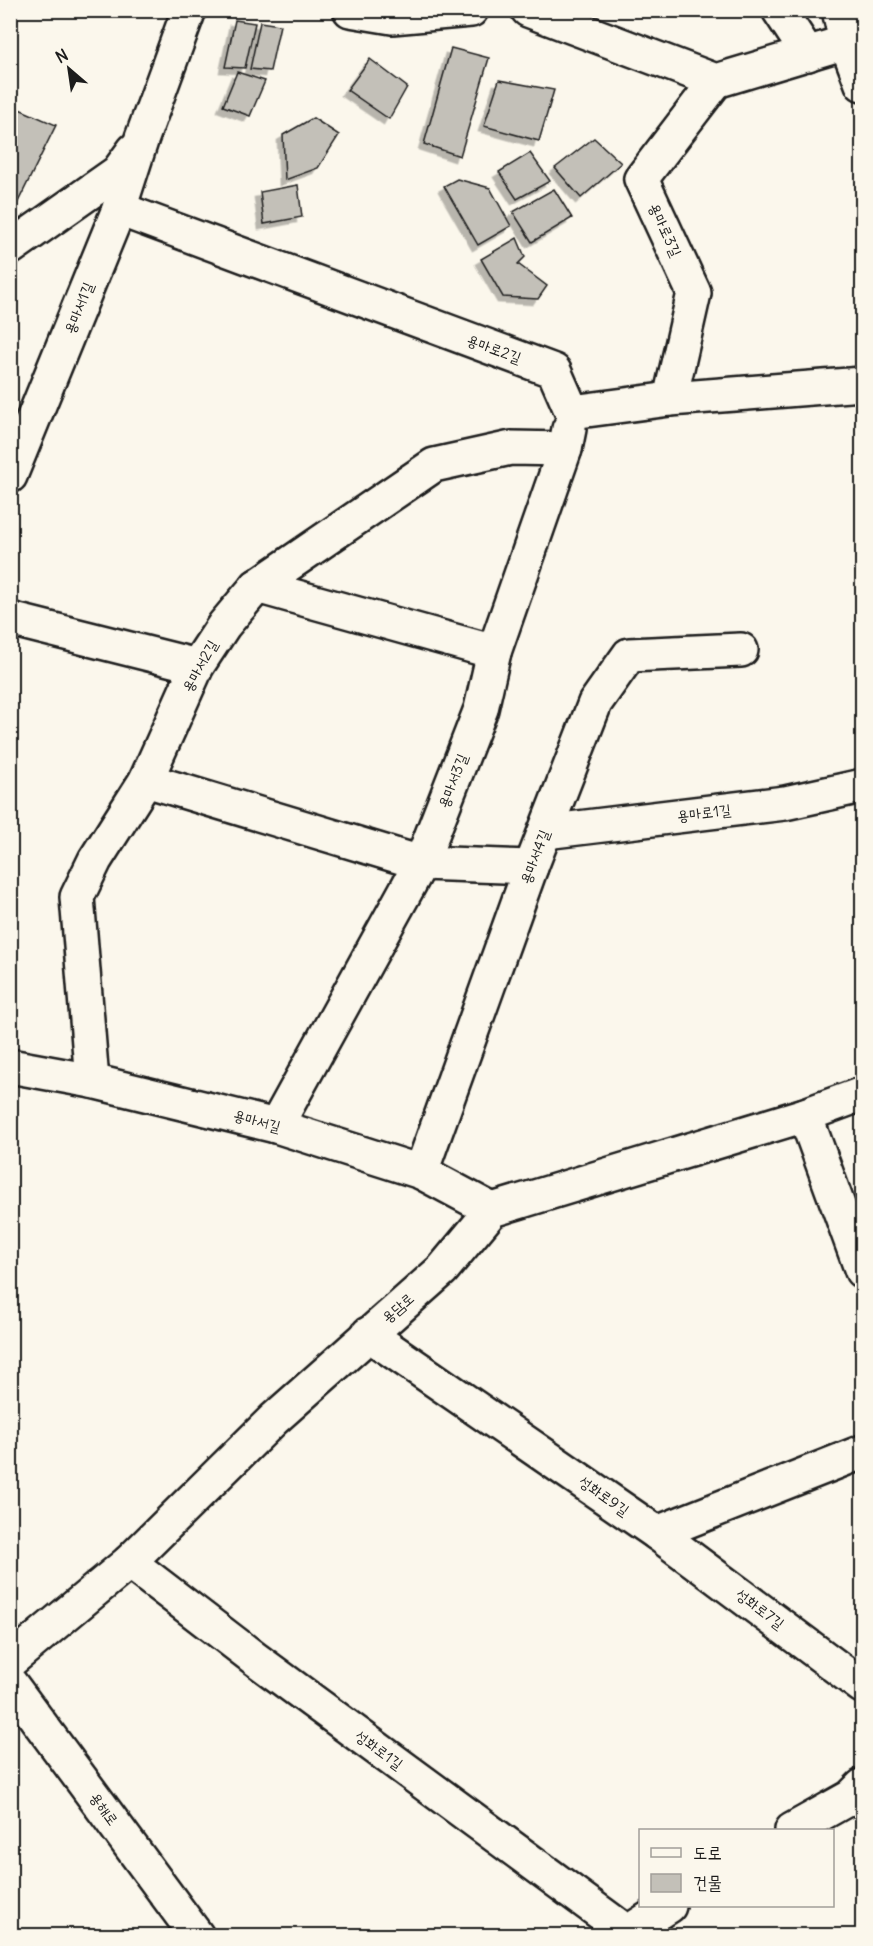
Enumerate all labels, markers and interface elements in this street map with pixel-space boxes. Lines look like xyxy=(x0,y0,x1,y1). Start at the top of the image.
north arrow xyxy=(39,39,99,99)
text: N xyxy=(52,44,71,67)
street label: 용마로3길 xyxy=(645,200,686,260)
street label: 용마서1길 xyxy=(60,279,98,337)
street label: 용마로2길 xyxy=(464,330,524,367)
street label: 용마서2길 xyxy=(178,636,222,695)
street label: 용마서3길 xyxy=(433,751,472,811)
street label: 용마로1길 xyxy=(676,800,732,825)
street label: 용마서4길 xyxy=(515,827,554,887)
street label: 용마서길 xyxy=(231,1105,283,1136)
street label: 용담로 xyxy=(378,1289,418,1327)
street label: 성화로9길 xyxy=(576,1471,633,1520)
street label: 성화로7길 xyxy=(732,1584,788,1633)
street label: 성화로1길 xyxy=(352,1726,407,1773)
street label: 용해로 xyxy=(86,1788,123,1829)
legend xyxy=(639,1829,834,1907)
text: 도로 xyxy=(693,1841,722,1864)
text: 건물 xyxy=(693,1871,722,1894)

